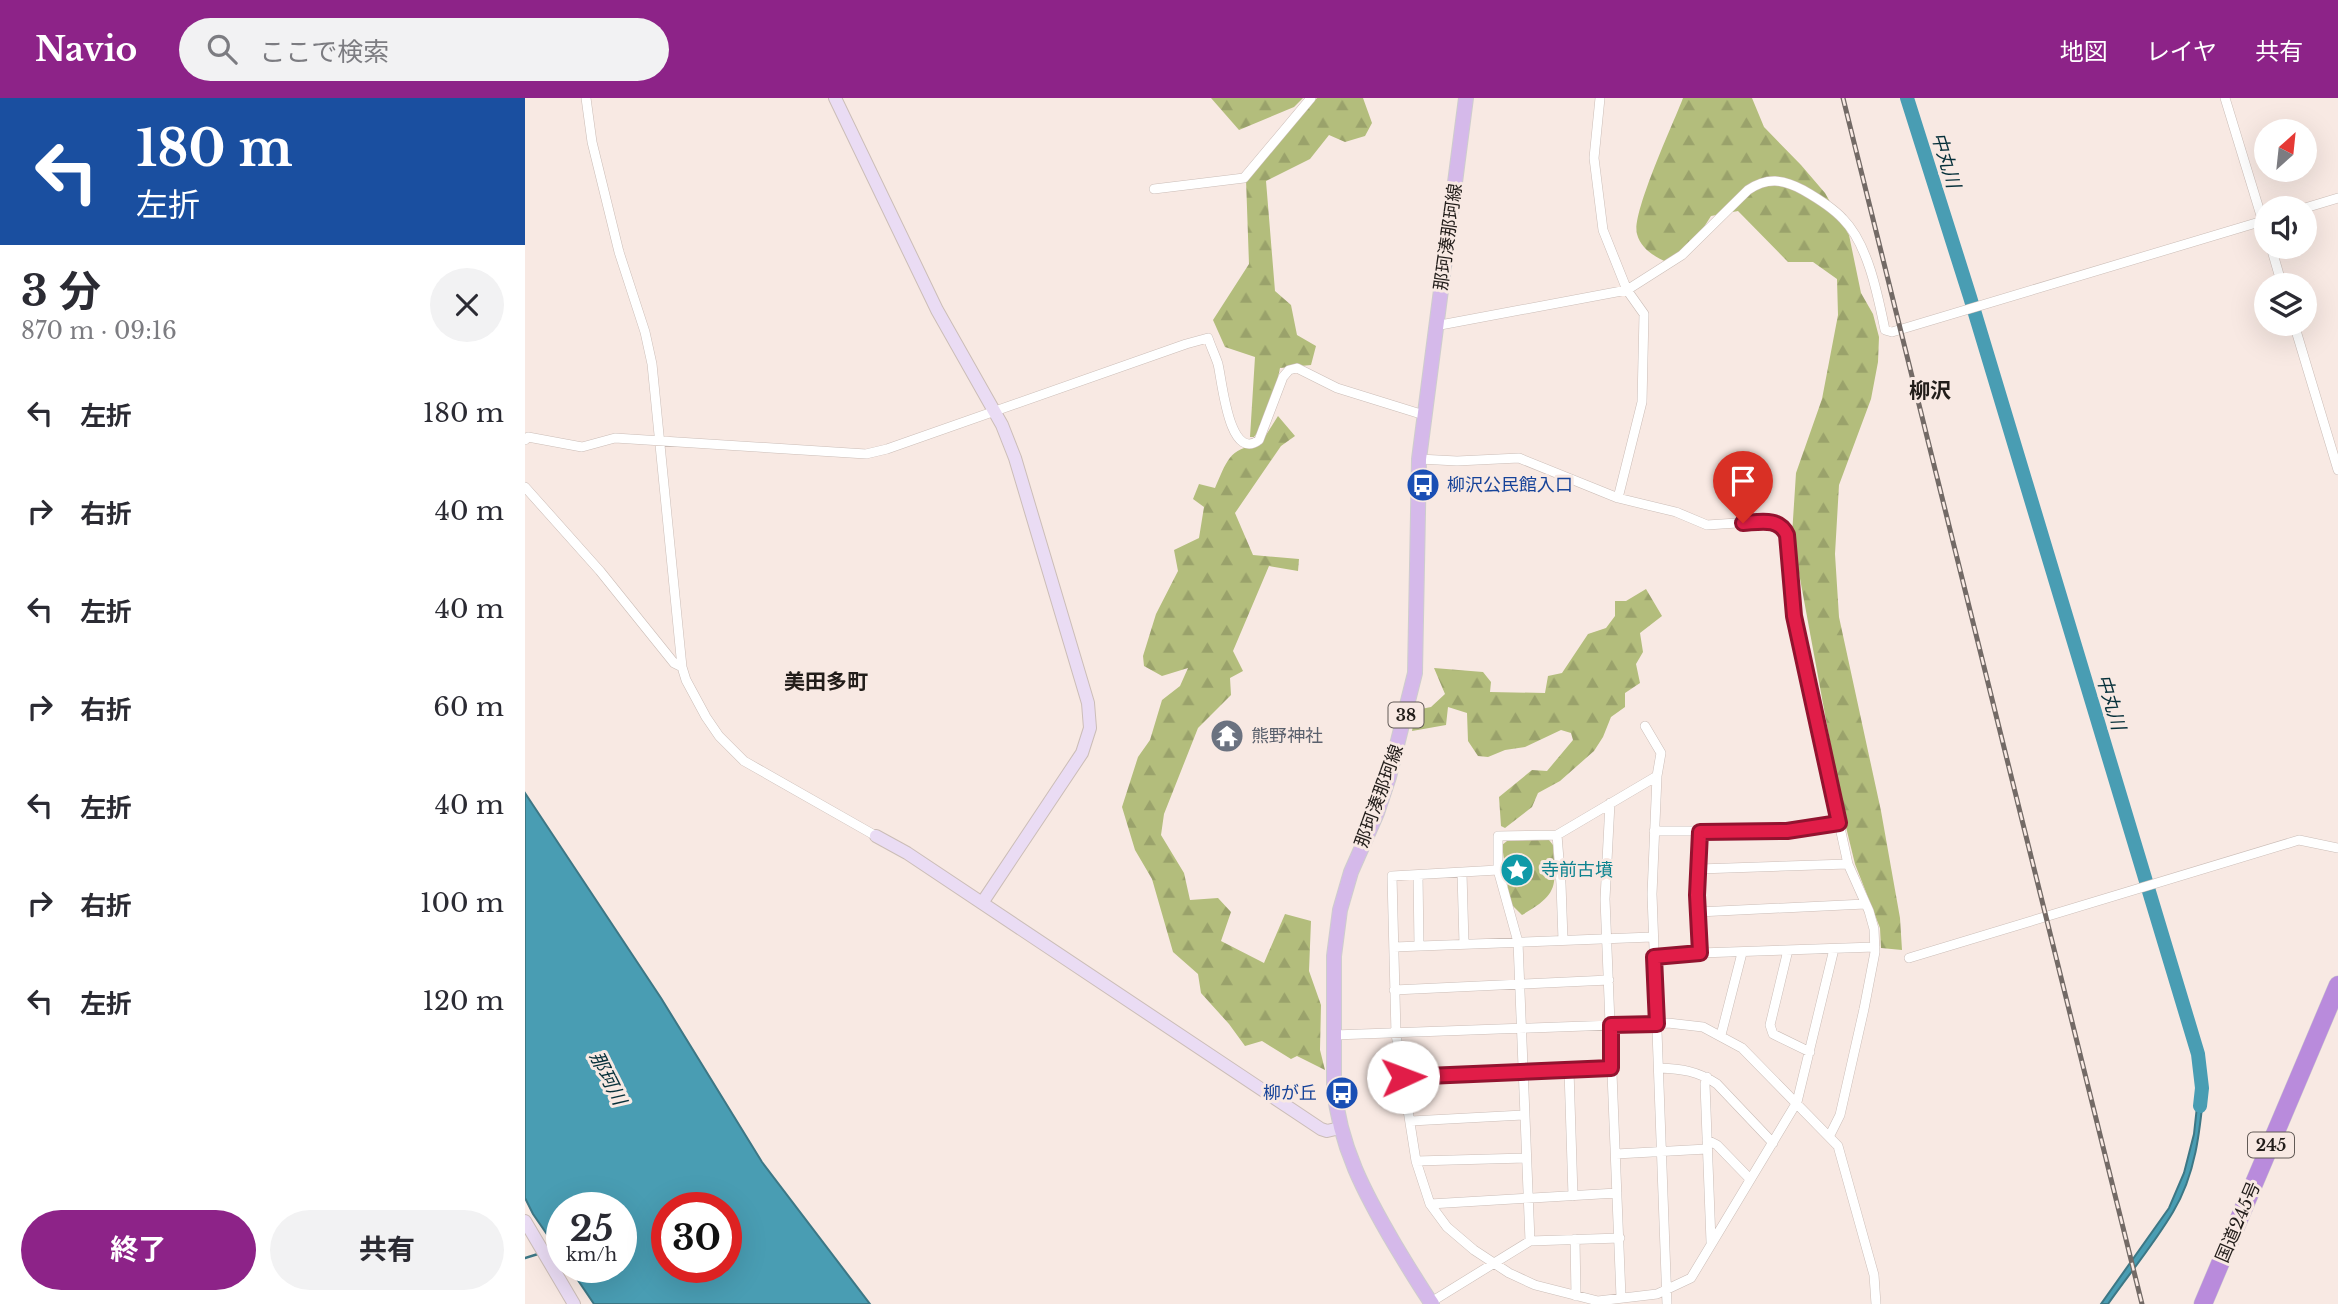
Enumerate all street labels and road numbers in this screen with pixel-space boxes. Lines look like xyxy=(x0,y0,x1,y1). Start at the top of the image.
street label: 那珂湊那珂線 xyxy=(1430,182,1466,292)
road number: 38 xyxy=(1389,702,1423,728)
street label: 那珂湊那珂線 xyxy=(1350,741,1408,851)
road number: 245 xyxy=(2248,1133,2294,1158)
street label: 国道245号 xyxy=(2211,1178,2265,1266)

